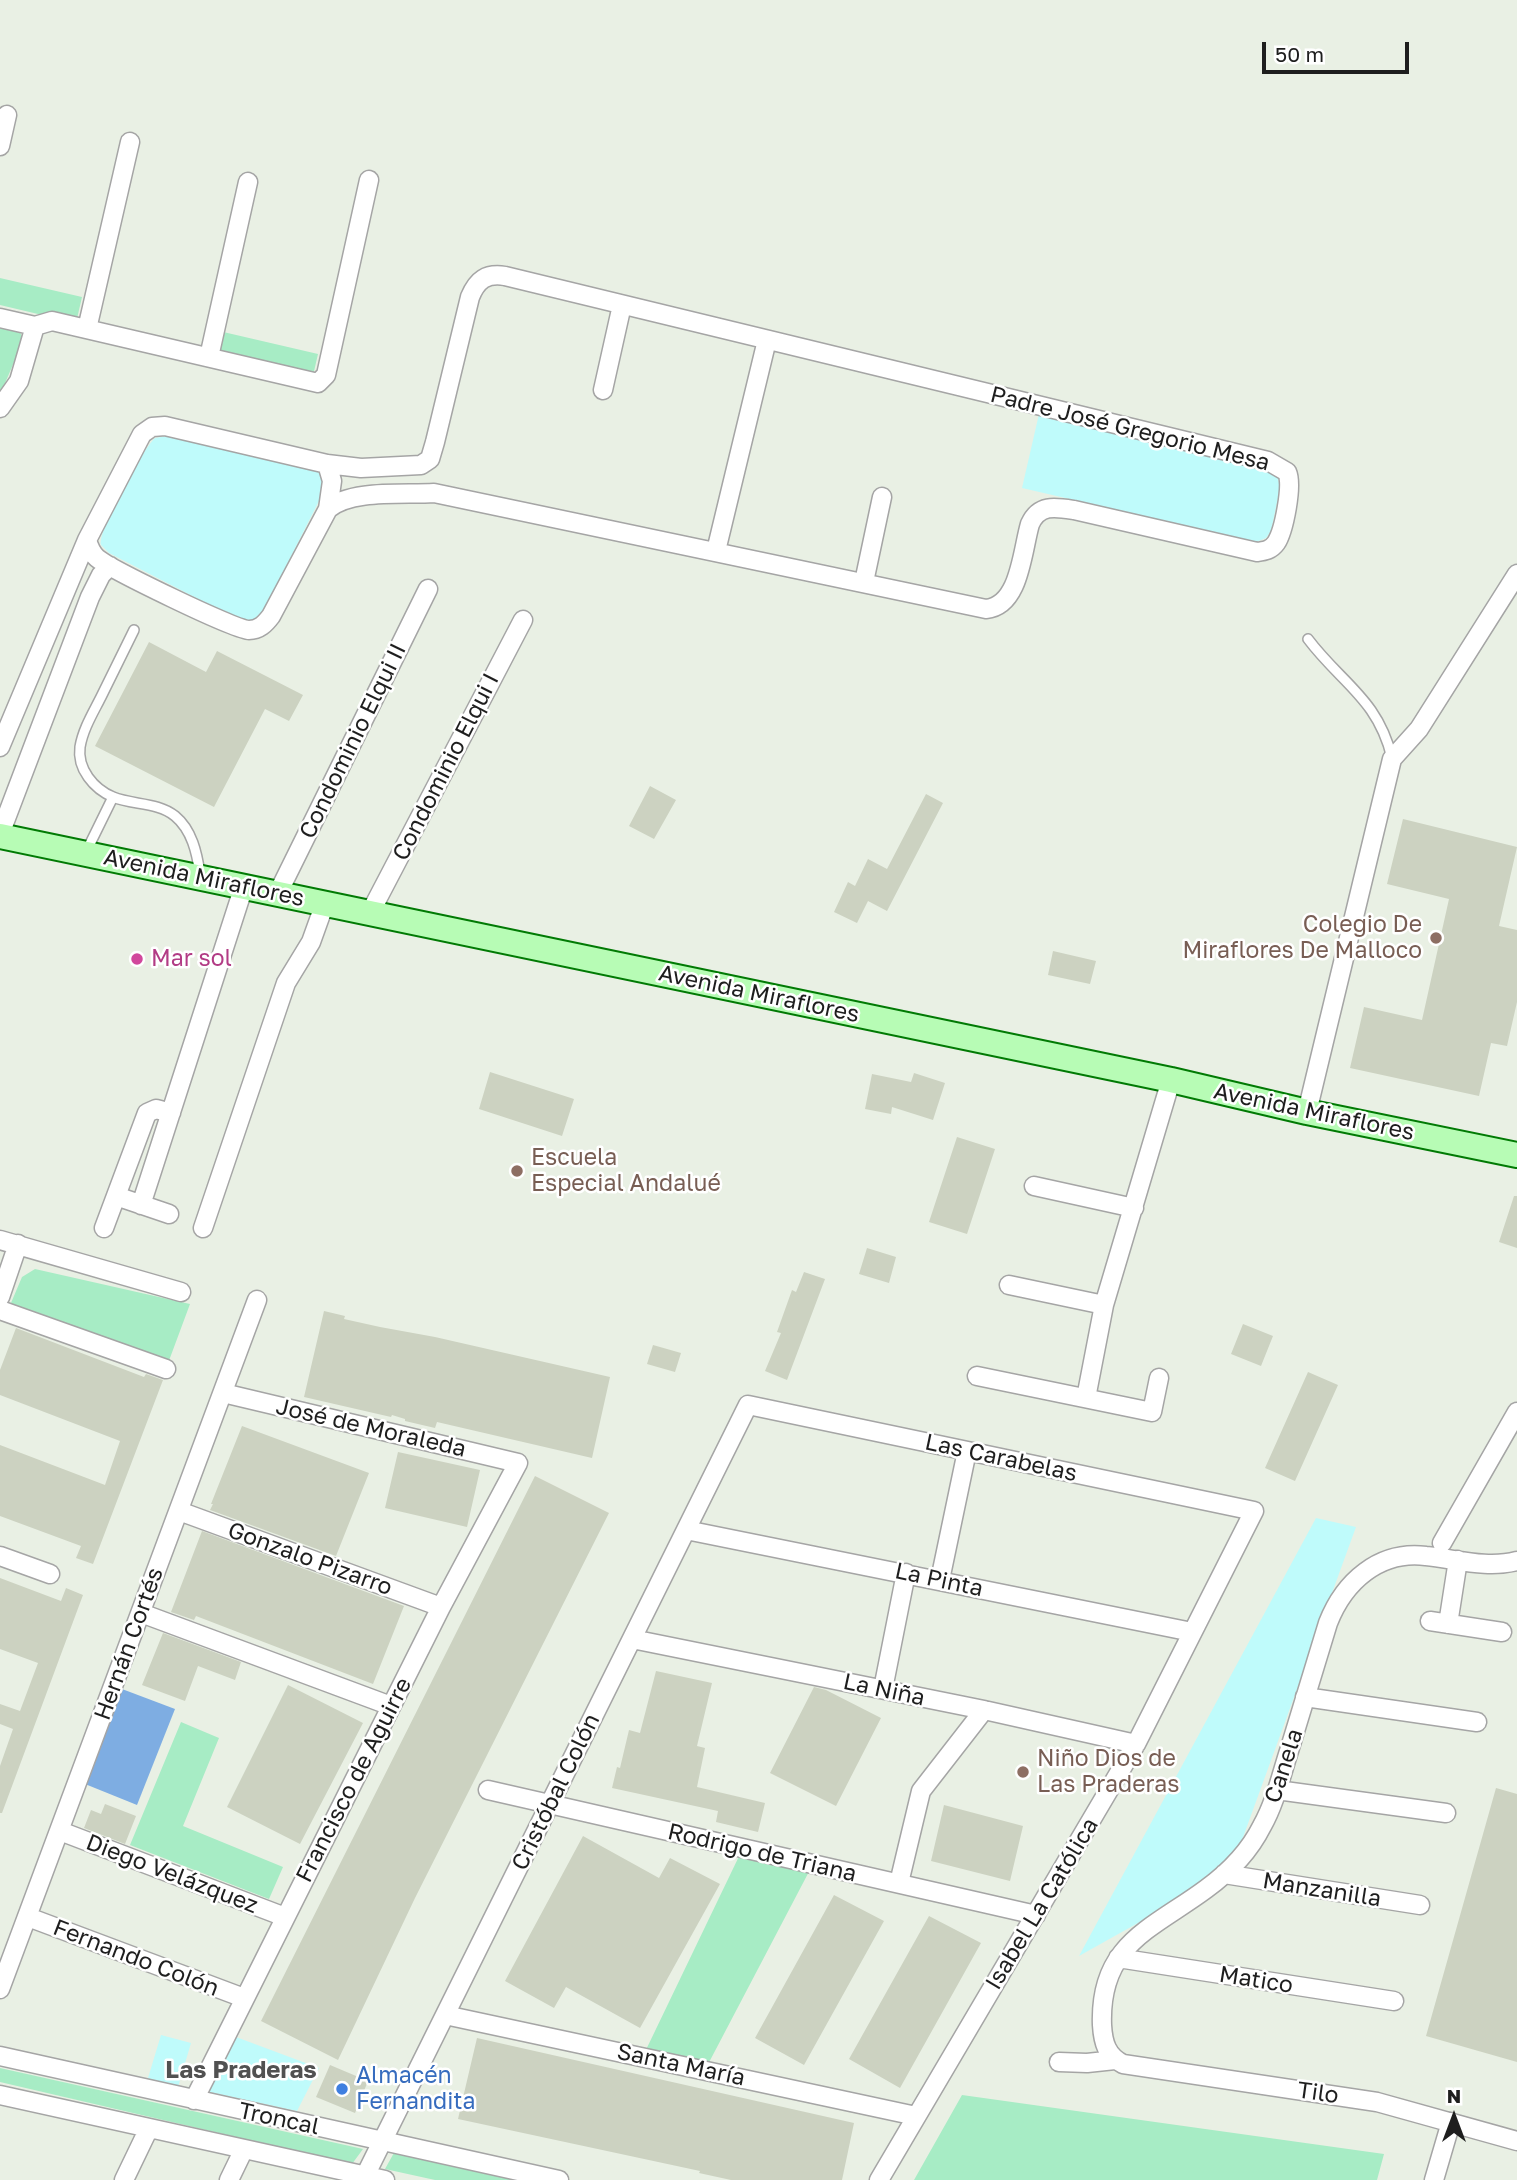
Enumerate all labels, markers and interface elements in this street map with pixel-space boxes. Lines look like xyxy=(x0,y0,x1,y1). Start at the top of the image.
scale bar xyxy=(1265,28,1412,72)
text: 50 m xyxy=(1275,41,1324,67)
street label: Padre José Gregorio Mesa xyxy=(987,381,1273,477)
street label: Condominio Elqui II xyxy=(294,639,412,843)
street label: Condominio Elqui I xyxy=(387,669,505,865)
street label: Avenida Miraflores xyxy=(101,843,307,913)
place label: Colegio De Miraflores De Malloco xyxy=(1182,911,1422,965)
marker: Colegio De Miraflores De Malloco xyxy=(1428,930,1444,946)
place label: Mar sol xyxy=(151,945,232,973)
marker: Mar sol xyxy=(129,951,145,967)
street label: Avenida Miraflores xyxy=(656,959,862,1029)
street label: Avenida Miraflores xyxy=(1211,1077,1417,1147)
place label: Escuela Especial Andalué xyxy=(531,1144,721,1198)
marker: Escuela Especial Andalué xyxy=(509,1163,525,1179)
street label: José de Moraleda xyxy=(273,1393,469,1463)
street label: Las Carabelas xyxy=(922,1428,1080,1488)
street label: Gonzalo Pizarro xyxy=(224,1516,396,1602)
street label: La Pinta xyxy=(892,1557,986,1603)
street label: Hernán Cortés xyxy=(89,1564,169,1724)
street label: La Niña xyxy=(841,1668,927,1712)
street label: Francisco de Aguirre xyxy=(290,1673,418,1887)
street label: Cristóbal Colón xyxy=(506,1709,606,1875)
street label: Canela xyxy=(1259,1725,1309,1807)
place label: Niño Dios de Las Praderas xyxy=(1037,1745,1179,1799)
marker: Niño Dios de Las Praderas xyxy=(1015,1764,1031,1780)
street label: Isabel La Católica xyxy=(980,1813,1104,1995)
street label: Rodrigo de Triana xyxy=(665,1818,859,1888)
street label: Diego Velázquez xyxy=(82,1829,262,1919)
street label: Manzanilla xyxy=(1261,1867,1383,1913)
street label: Fernando Colón xyxy=(49,1914,223,2002)
street label: Matico xyxy=(1217,1961,1295,1999)
street label: Santa María xyxy=(614,2038,748,2092)
district label: Las Praderas xyxy=(165,2056,317,2084)
place label: Almacén Fernandita xyxy=(356,2062,476,2116)
street label: Tilo xyxy=(1296,2076,1340,2110)
marker: Almacén Fernandita xyxy=(334,2081,350,2097)
north arrow xyxy=(1419,2082,1489,2152)
text: N xyxy=(1447,2084,1461,2107)
street label: Troncal xyxy=(236,2097,322,2141)

